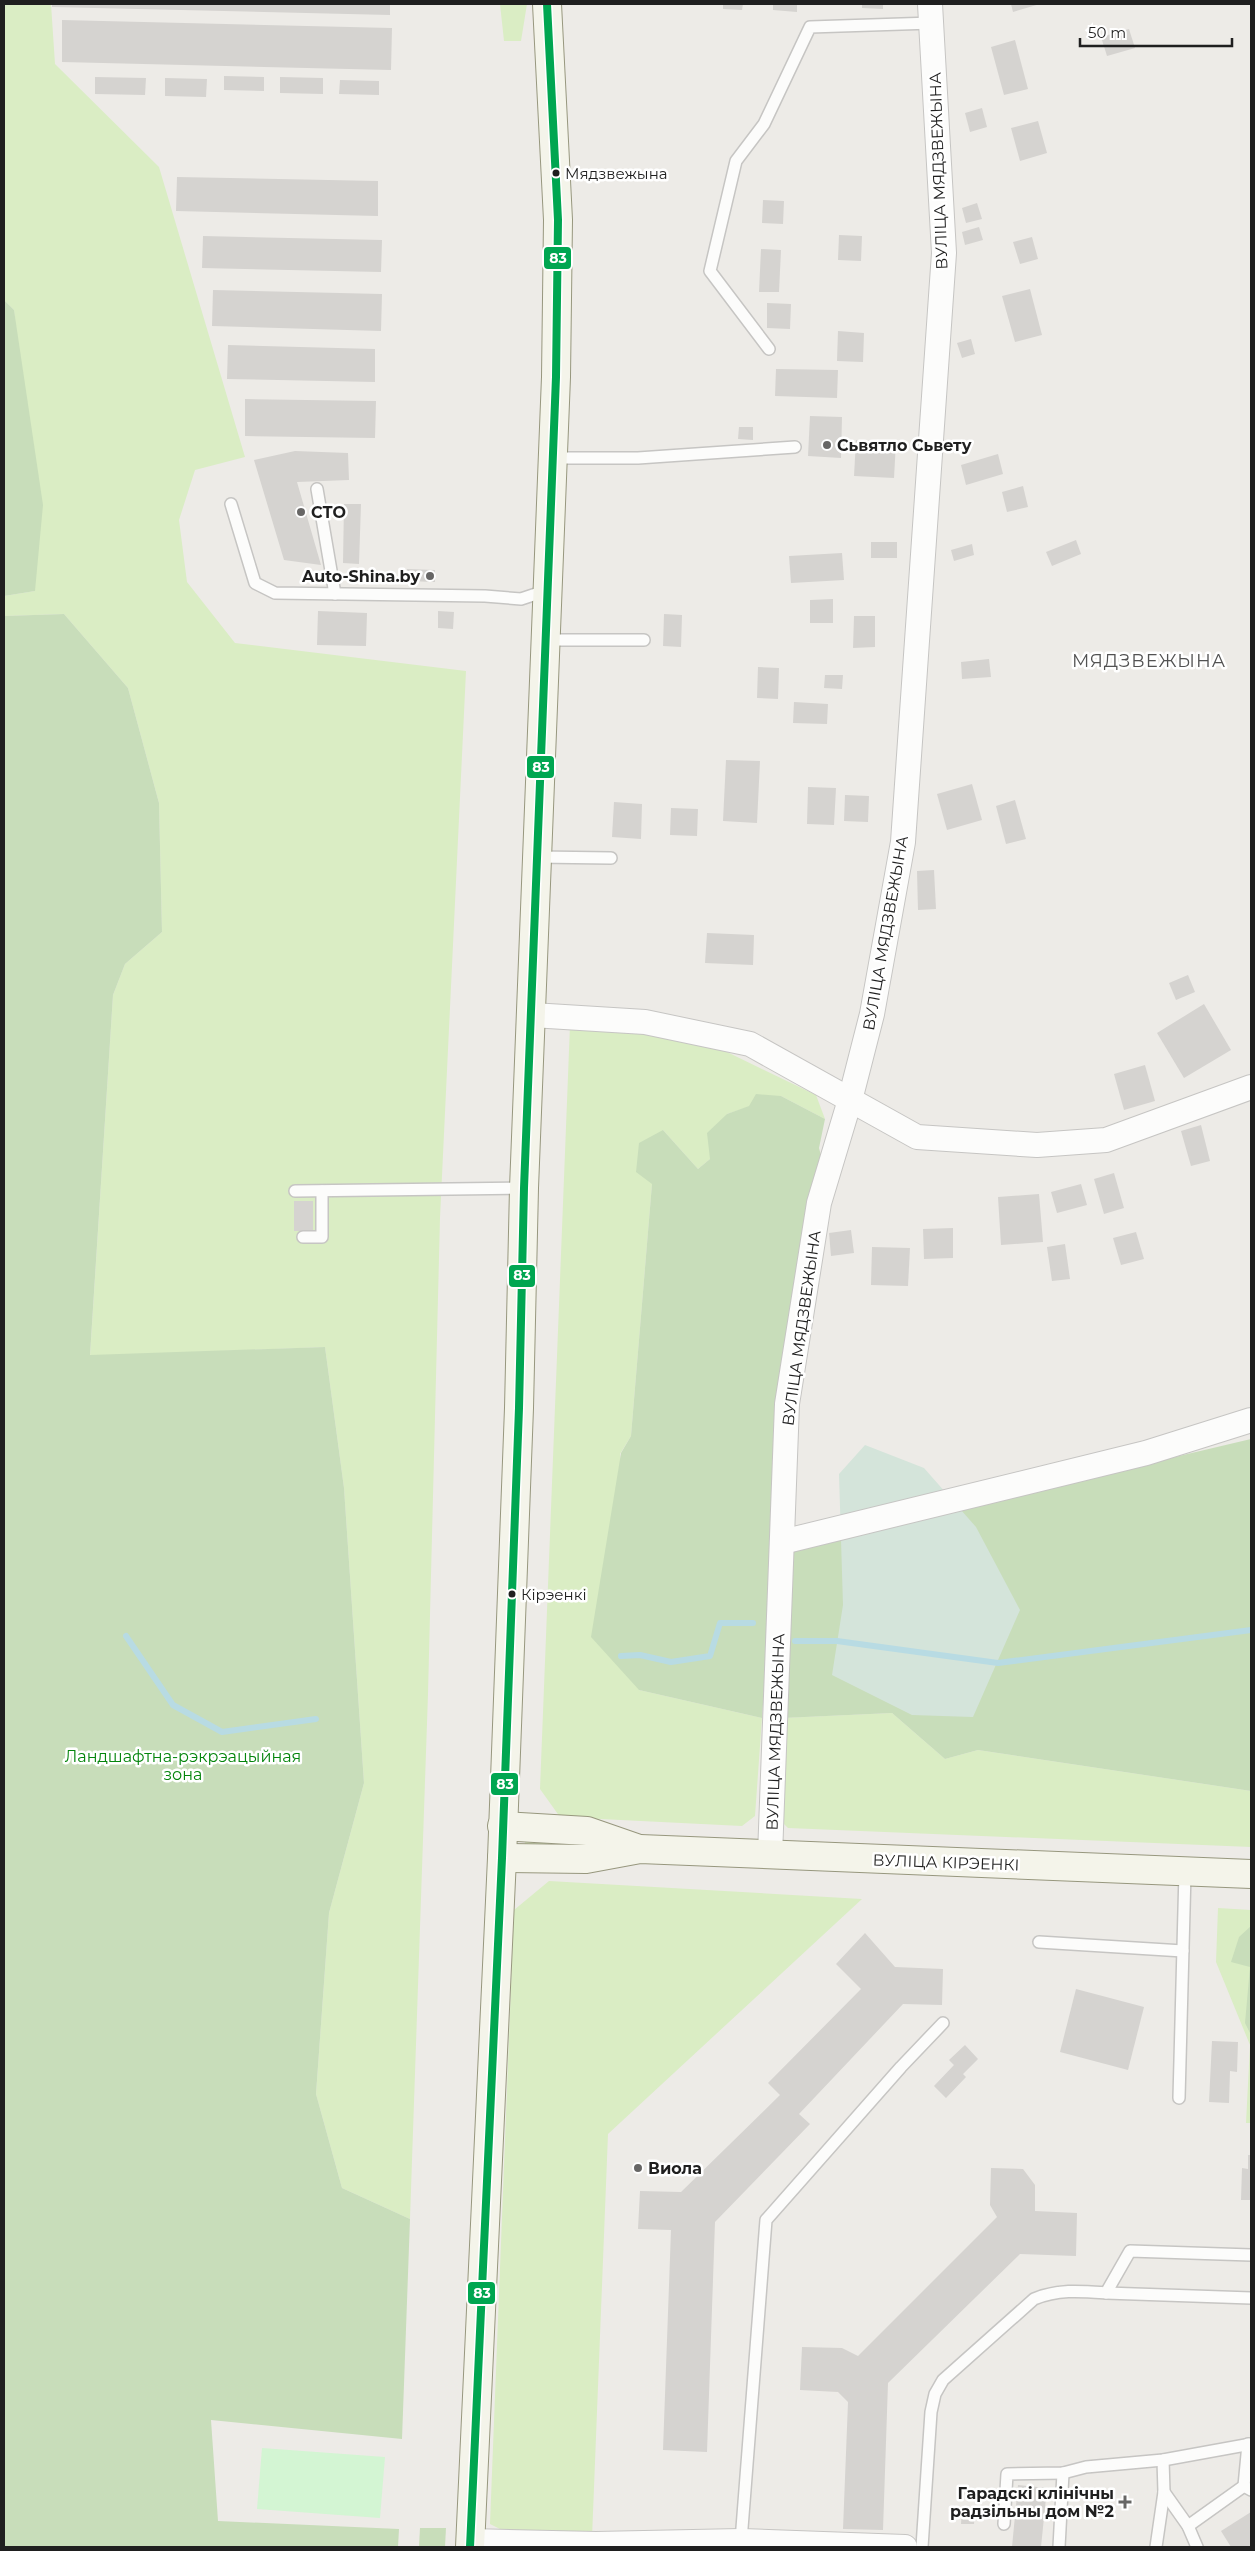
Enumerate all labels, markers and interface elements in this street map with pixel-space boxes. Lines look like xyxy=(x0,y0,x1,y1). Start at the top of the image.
scale bar xyxy=(1080,15,1232,47)
text: 50 m xyxy=(1088,23,1126,42)
street label: ВУЛІЦА МЯДЗВЕЖЫНА xyxy=(926,72,951,270)
place label: Мядзвежына xyxy=(565,164,668,183)
marker: Мядзвежына xyxy=(551,168,561,178)
line badge: 83 xyxy=(543,246,572,270)
text: 83 xyxy=(549,249,567,267)
place label: Сьвятло Сьвету xyxy=(837,436,972,455)
marker: Сьвятло Сьвету xyxy=(821,439,833,451)
place label: СТО xyxy=(311,503,346,522)
marker: СТО xyxy=(295,506,307,518)
place label: Auto-Shina.by xyxy=(301,567,420,586)
marker: Auto-Shina.by xyxy=(424,570,436,582)
district label: МЯДЗВЕЖЫНА xyxy=(1072,650,1226,672)
line badge: 83 xyxy=(526,755,555,779)
text: 83 xyxy=(532,758,550,776)
street label: ВУЛІЦА МЯДЗВЕЖЫНА xyxy=(859,834,912,1032)
street label: ВУЛІЦА МЯДЗВЕЖЫНА xyxy=(778,1229,825,1427)
line badge: 83 xyxy=(508,1264,536,1288)
text: 83 xyxy=(513,1266,531,1284)
place label: Кірэенкі xyxy=(521,1585,587,1604)
marker: Кірэенкі xyxy=(507,1589,517,1599)
street label: ВУЛІЦА МЯДЗВЕЖЫНА xyxy=(763,1633,788,1831)
park label: Ландшафтна-рэкрэацыйная зона xyxy=(65,1747,301,1784)
line badge: 83 xyxy=(490,1772,519,1796)
text: 83 xyxy=(496,1775,514,1793)
street label: ВУЛІЦА КІРЭЕНКІ xyxy=(872,1850,1020,1875)
place label: Виола xyxy=(648,2159,702,2178)
marker: Виола xyxy=(632,2162,644,2174)
line badge: 83 xyxy=(467,2281,496,2305)
text: 83 xyxy=(473,2284,491,2302)
place label: Гарадскі клінічны радзільны дом №2 xyxy=(950,2484,1114,2521)
marker: Гарадскі клінічны радзільны дом №2 xyxy=(1118,2495,1132,2509)

